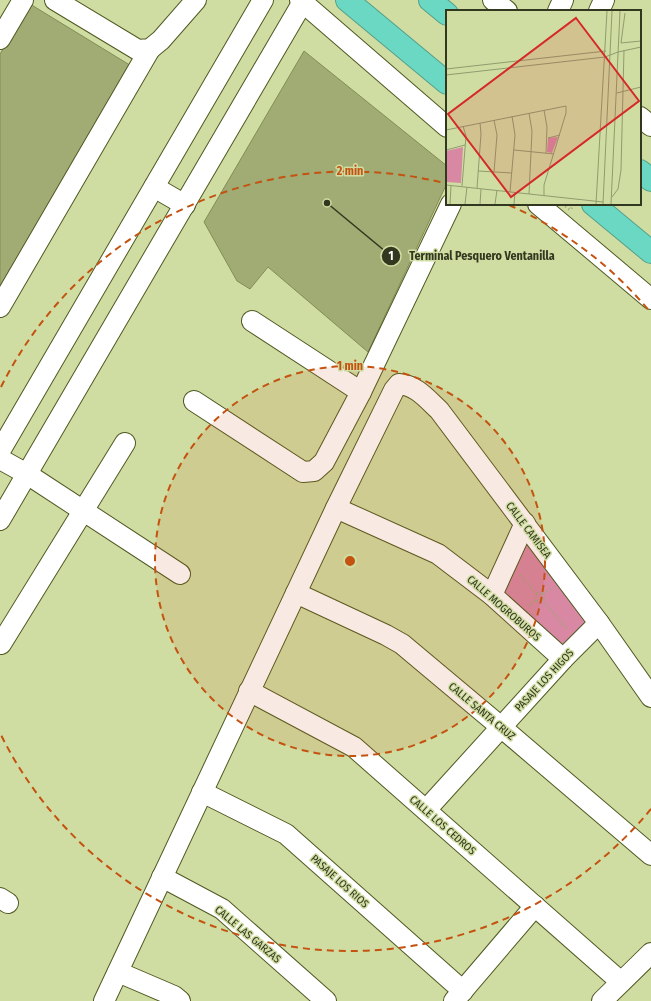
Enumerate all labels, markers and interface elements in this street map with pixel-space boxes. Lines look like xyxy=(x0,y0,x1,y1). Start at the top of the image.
inset map xyxy=(446,10,641,205)
text: 2 min xyxy=(336,164,363,178)
callout: Terminal Pesquero Ventanilla xyxy=(381,244,562,268)
text: 1 xyxy=(388,249,394,263)
text: Terminal Pesquero Ventanilla xyxy=(409,249,555,263)
text: 1 min xyxy=(337,359,363,373)
street label: CALLE CAMISEA xyxy=(503,499,554,561)
centre of rings xyxy=(343,554,357,568)
street label: CALLE MOGROBUROS xyxy=(464,573,544,644)
street label: PASAJE LOS HIGOS xyxy=(512,646,577,714)
street label: CALLE SANTA CRUZ xyxy=(446,680,518,743)
street label: CALLE LOS CEDROS xyxy=(407,793,479,858)
street label: PASAJE LOS RIOS xyxy=(308,852,372,911)
street label: CALLE LAS GARZAS xyxy=(212,903,284,966)

